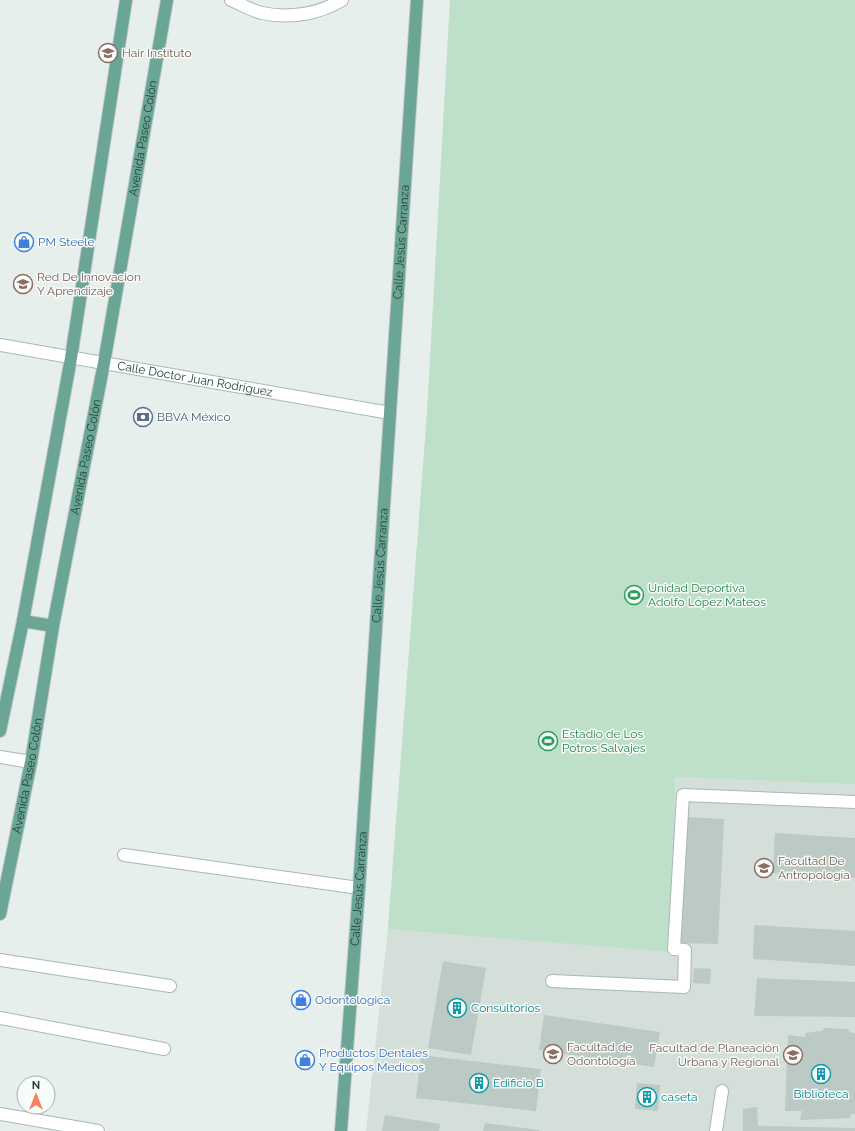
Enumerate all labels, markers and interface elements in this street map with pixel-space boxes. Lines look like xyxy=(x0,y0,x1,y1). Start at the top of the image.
school or university icon: Hair Instituto xyxy=(97,42,119,64)
place label: Hair Instituto xyxy=(122,46,192,60)
street label: Avenida Paseo Colón xyxy=(126,79,160,197)
street label: Calle Jesús Carranza xyxy=(390,184,412,300)
shop icon: PM Steele xyxy=(13,231,35,253)
place label: PM Steele xyxy=(38,235,95,249)
place label: Red De Innovacion Y Aprendizaje xyxy=(37,270,141,298)
school or university icon: Red De Innovacion Y Aprendizaje xyxy=(12,273,34,295)
street label: Calle Doctor Juan Rodríguez xyxy=(116,359,274,399)
street label: Avenida Paseo Colón xyxy=(68,398,104,516)
bank icon: BBVA México xyxy=(132,406,154,428)
place label: BBVA México xyxy=(157,410,231,424)
street label: Calle Jesús Carranza xyxy=(369,508,391,623)
place label: Unidad Deportiva Adolfo López Mateos xyxy=(648,581,766,609)
sports icon: Unidad Deportiva Adolfo López Mateos xyxy=(623,584,645,606)
street label: Avenida Paseo Colón xyxy=(10,717,45,835)
place label: Estadio de Los Potros Salvajes xyxy=(562,727,646,755)
sports icon: Estadio de Los Potros Salvajes xyxy=(537,730,559,752)
street label: Calle Jesús Carranza xyxy=(348,831,370,946)
place label: Facultad De Antropología xyxy=(778,854,850,882)
school or university icon: Facultad De Antropología xyxy=(753,857,775,879)
shop icon: Odontologica xyxy=(290,989,312,1011)
place label: Odontologica xyxy=(315,993,390,1007)
building icon: Consultorios xyxy=(446,997,468,1019)
place label: Consultorios xyxy=(471,1001,541,1015)
place label: Facultad de Odontología xyxy=(567,1040,636,1068)
place label: Facultad de Planeación Urbana y Regional xyxy=(649,1041,780,1069)
school or university icon: Facultad de Odontología xyxy=(542,1043,564,1065)
school or university icon: Facultad de Planeación Urbana y Regional xyxy=(782,1044,804,1066)
place label: Productos Dentales Y Equipos Medicos xyxy=(319,1046,428,1074)
shop icon: Productos Dentales Y Equipos Medicos xyxy=(294,1049,316,1071)
building icon: Biblioteca xyxy=(810,1063,832,1085)
building icon: Edificio B xyxy=(468,1072,490,1094)
north arrow xyxy=(16,1075,56,1115)
place label: Edificio B xyxy=(493,1076,544,1090)
text: N xyxy=(32,1079,40,1092)
building icon: caseta xyxy=(636,1086,658,1108)
place label: Biblioteca xyxy=(793,1087,849,1101)
place label: caseta xyxy=(661,1090,697,1104)

